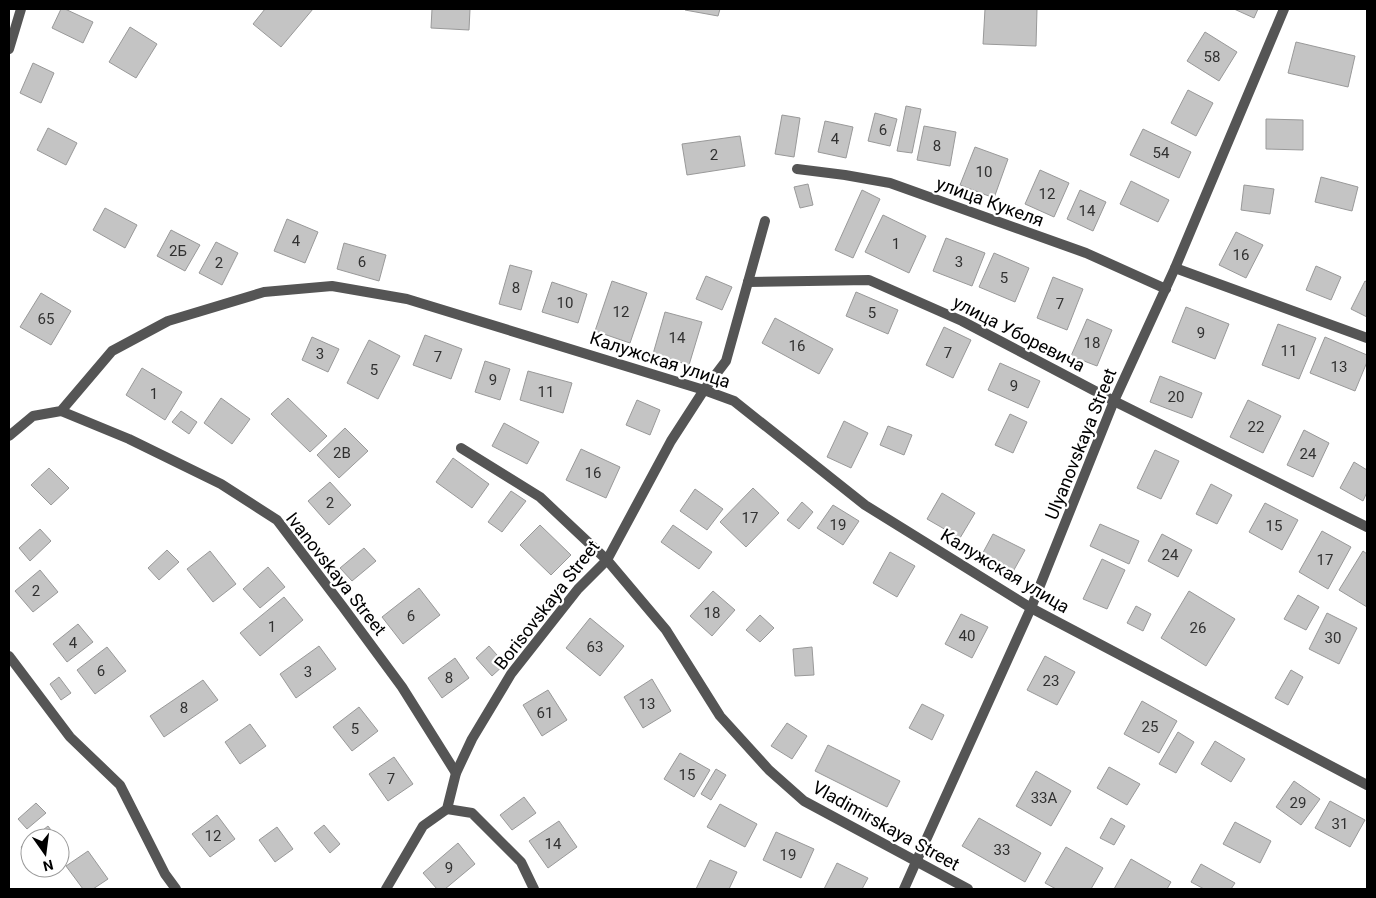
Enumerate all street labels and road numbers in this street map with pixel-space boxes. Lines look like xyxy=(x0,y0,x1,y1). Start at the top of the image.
street label: улица Кукеля xyxy=(933,172,1047,231)
street label: улица Уборевича xyxy=(950,291,1089,376)
street label: Калужская улица xyxy=(587,327,733,392)
street label: Ulyanovskaya Street xyxy=(1041,365,1121,522)
street label: Ivanovskaya Street xyxy=(282,508,391,639)
street label: Калужская улица xyxy=(937,524,1073,617)
street label: Borisovskaya Street xyxy=(490,536,604,674)
street label: Vladimirskaya Street xyxy=(809,776,963,875)

